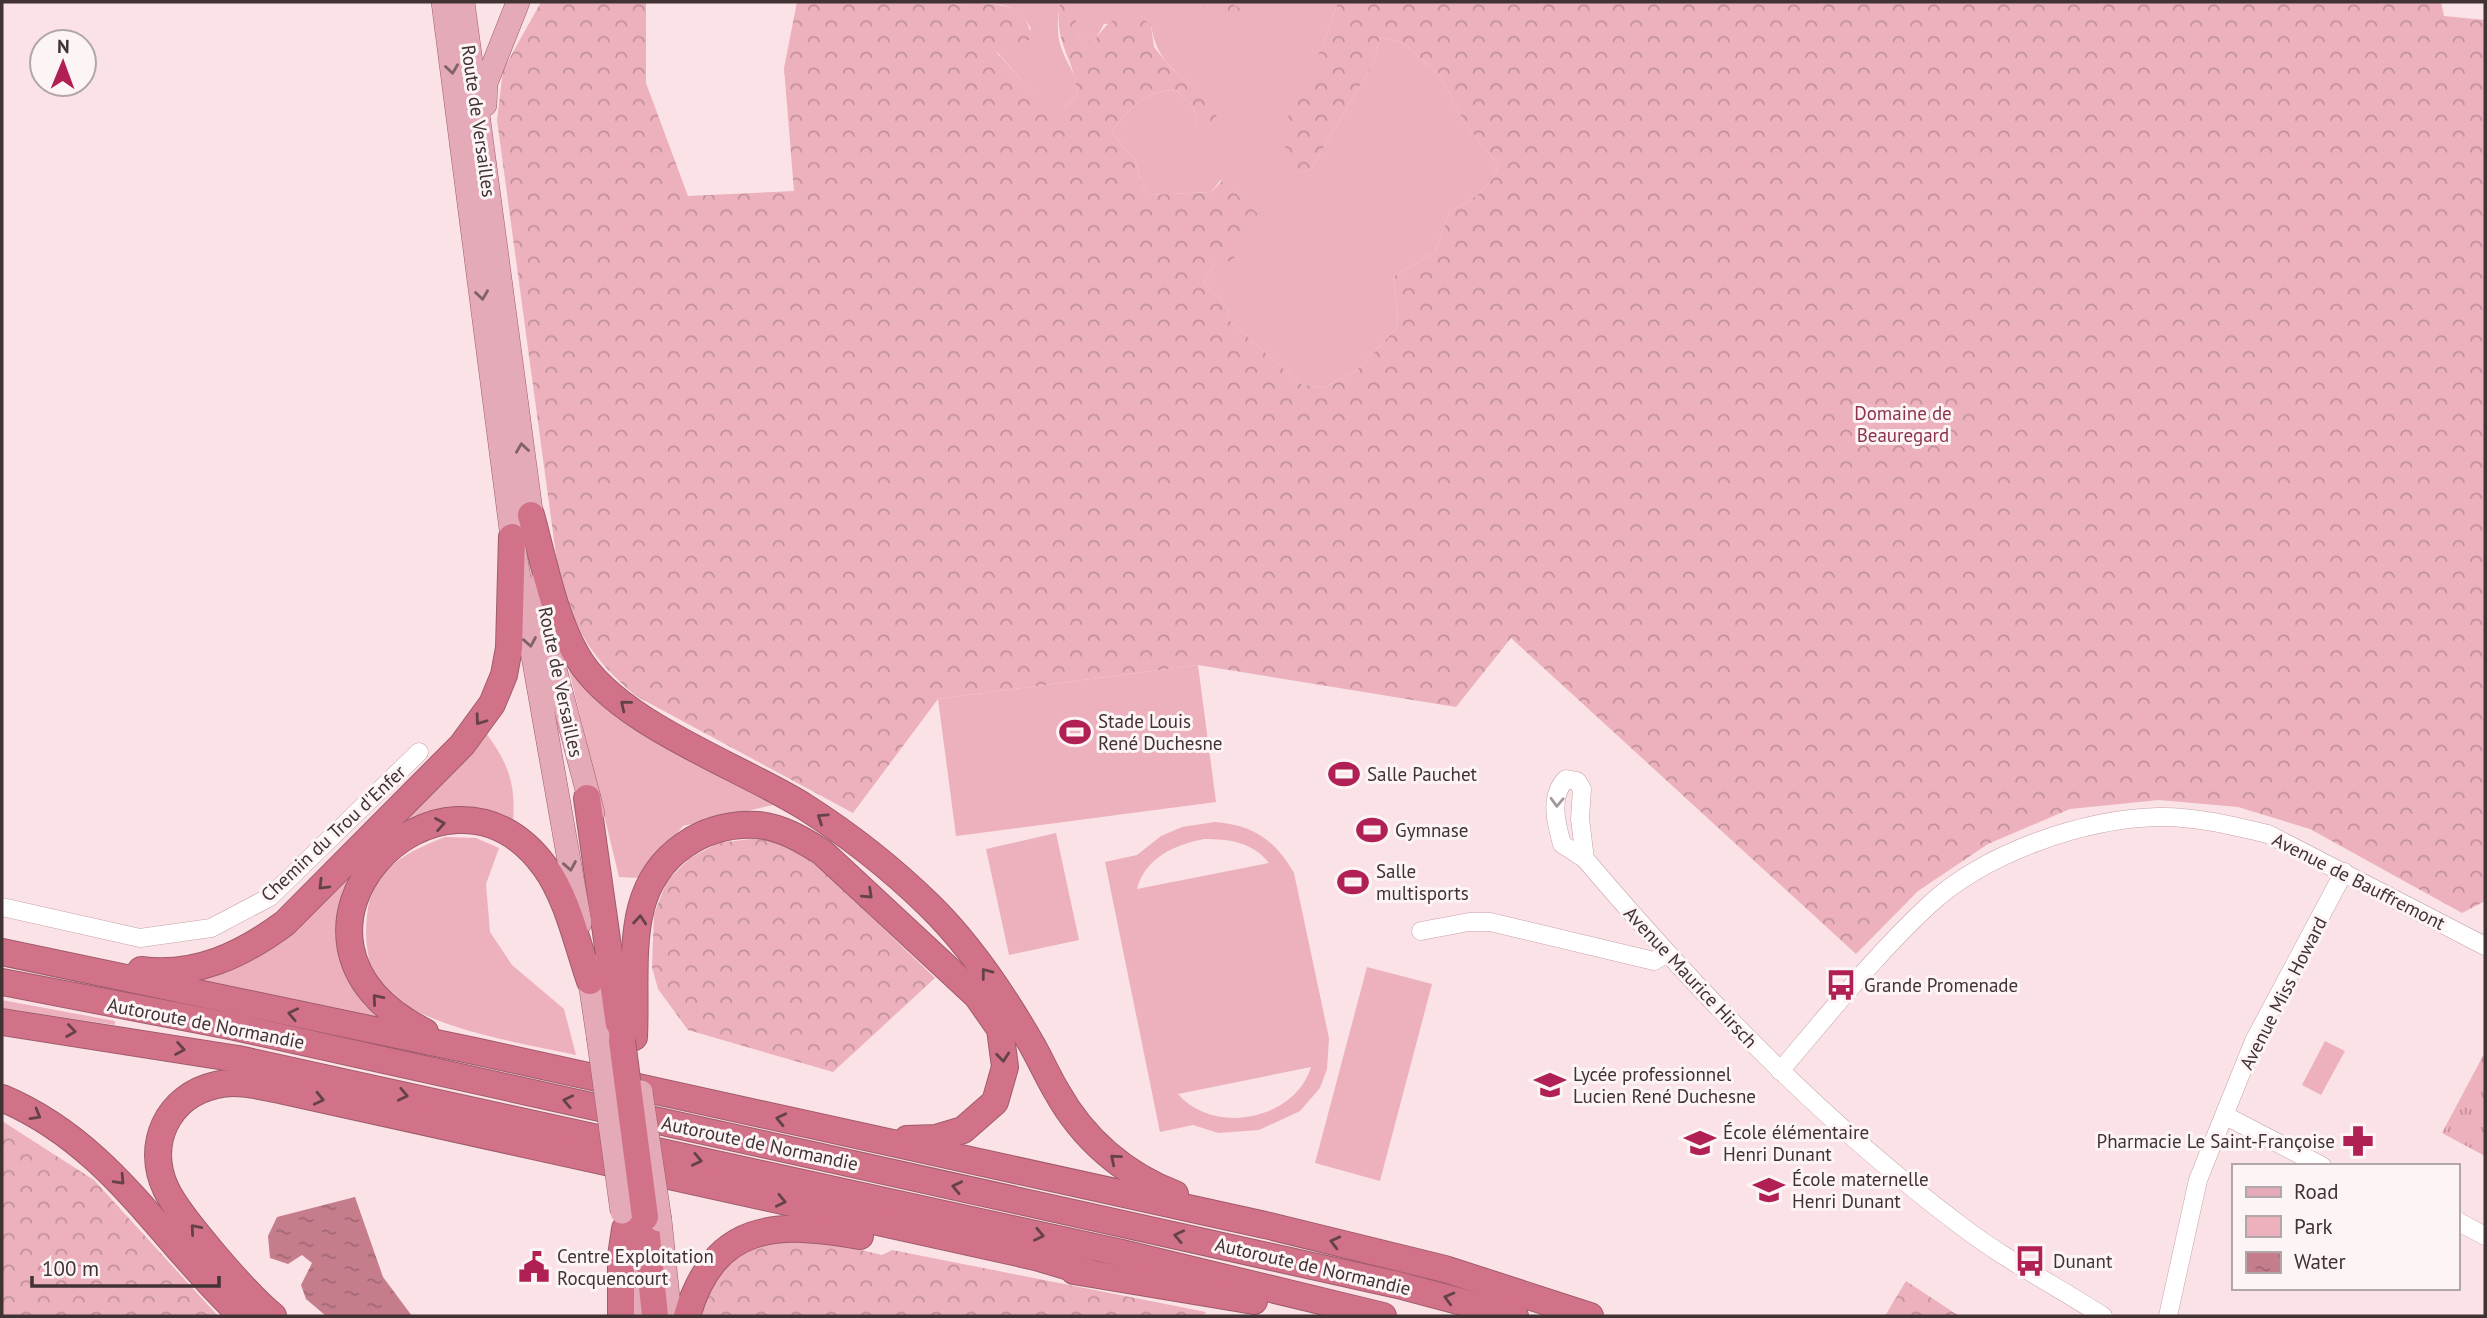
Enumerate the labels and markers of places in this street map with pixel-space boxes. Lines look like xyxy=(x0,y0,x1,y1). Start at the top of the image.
place label: Stade Louis René Duchesne xyxy=(1098,709,1223,755)
sports icon: Stade Louis René Duchesne xyxy=(1058,715,1092,749)
sports icon: Salle Pauchet xyxy=(1327,757,1361,791)
place label: Salle Pauchet xyxy=(1367,762,1478,786)
sports icon: Gymnase xyxy=(1355,813,1389,847)
place label: Gymnase xyxy=(1395,818,1468,842)
place label: Salle multisports xyxy=(1376,859,1469,905)
sports icon: Salle multisports xyxy=(1336,865,1370,899)
bus stop icon: Grande Promenade xyxy=(1824,968,1858,1002)
place label: Grande Promenade xyxy=(1864,973,2018,997)
place label: Lycée professionnel Lucien René Duchesne xyxy=(1573,1062,1756,1108)
school or university icon: Lycée professionnel Lucien René Duchesne xyxy=(1533,1068,1567,1102)
place label: École élémentaire Henri Dunant xyxy=(1723,1120,1869,1166)
pharmacy icon: Pharmacie Le Saint-Françoise xyxy=(2341,1124,2375,1158)
school or university icon: École élémentaire Henri Dunant xyxy=(1683,1126,1717,1160)
place label: Pharmacie Le Saint-Françoise xyxy=(2097,1129,2335,1153)
place label: École maternelle Henri Dunant xyxy=(1792,1167,1929,1213)
school or university icon: École maternelle Henri Dunant xyxy=(1752,1173,1786,1207)
place label: Centre Exploitation Rocquencourt xyxy=(557,1244,714,1290)
bus stop icon: Dunant xyxy=(2013,1244,2047,1278)
place label: Dunant xyxy=(2053,1249,2113,1273)
public building icon: Centre Exploitation Rocquencourt xyxy=(517,1250,551,1284)

